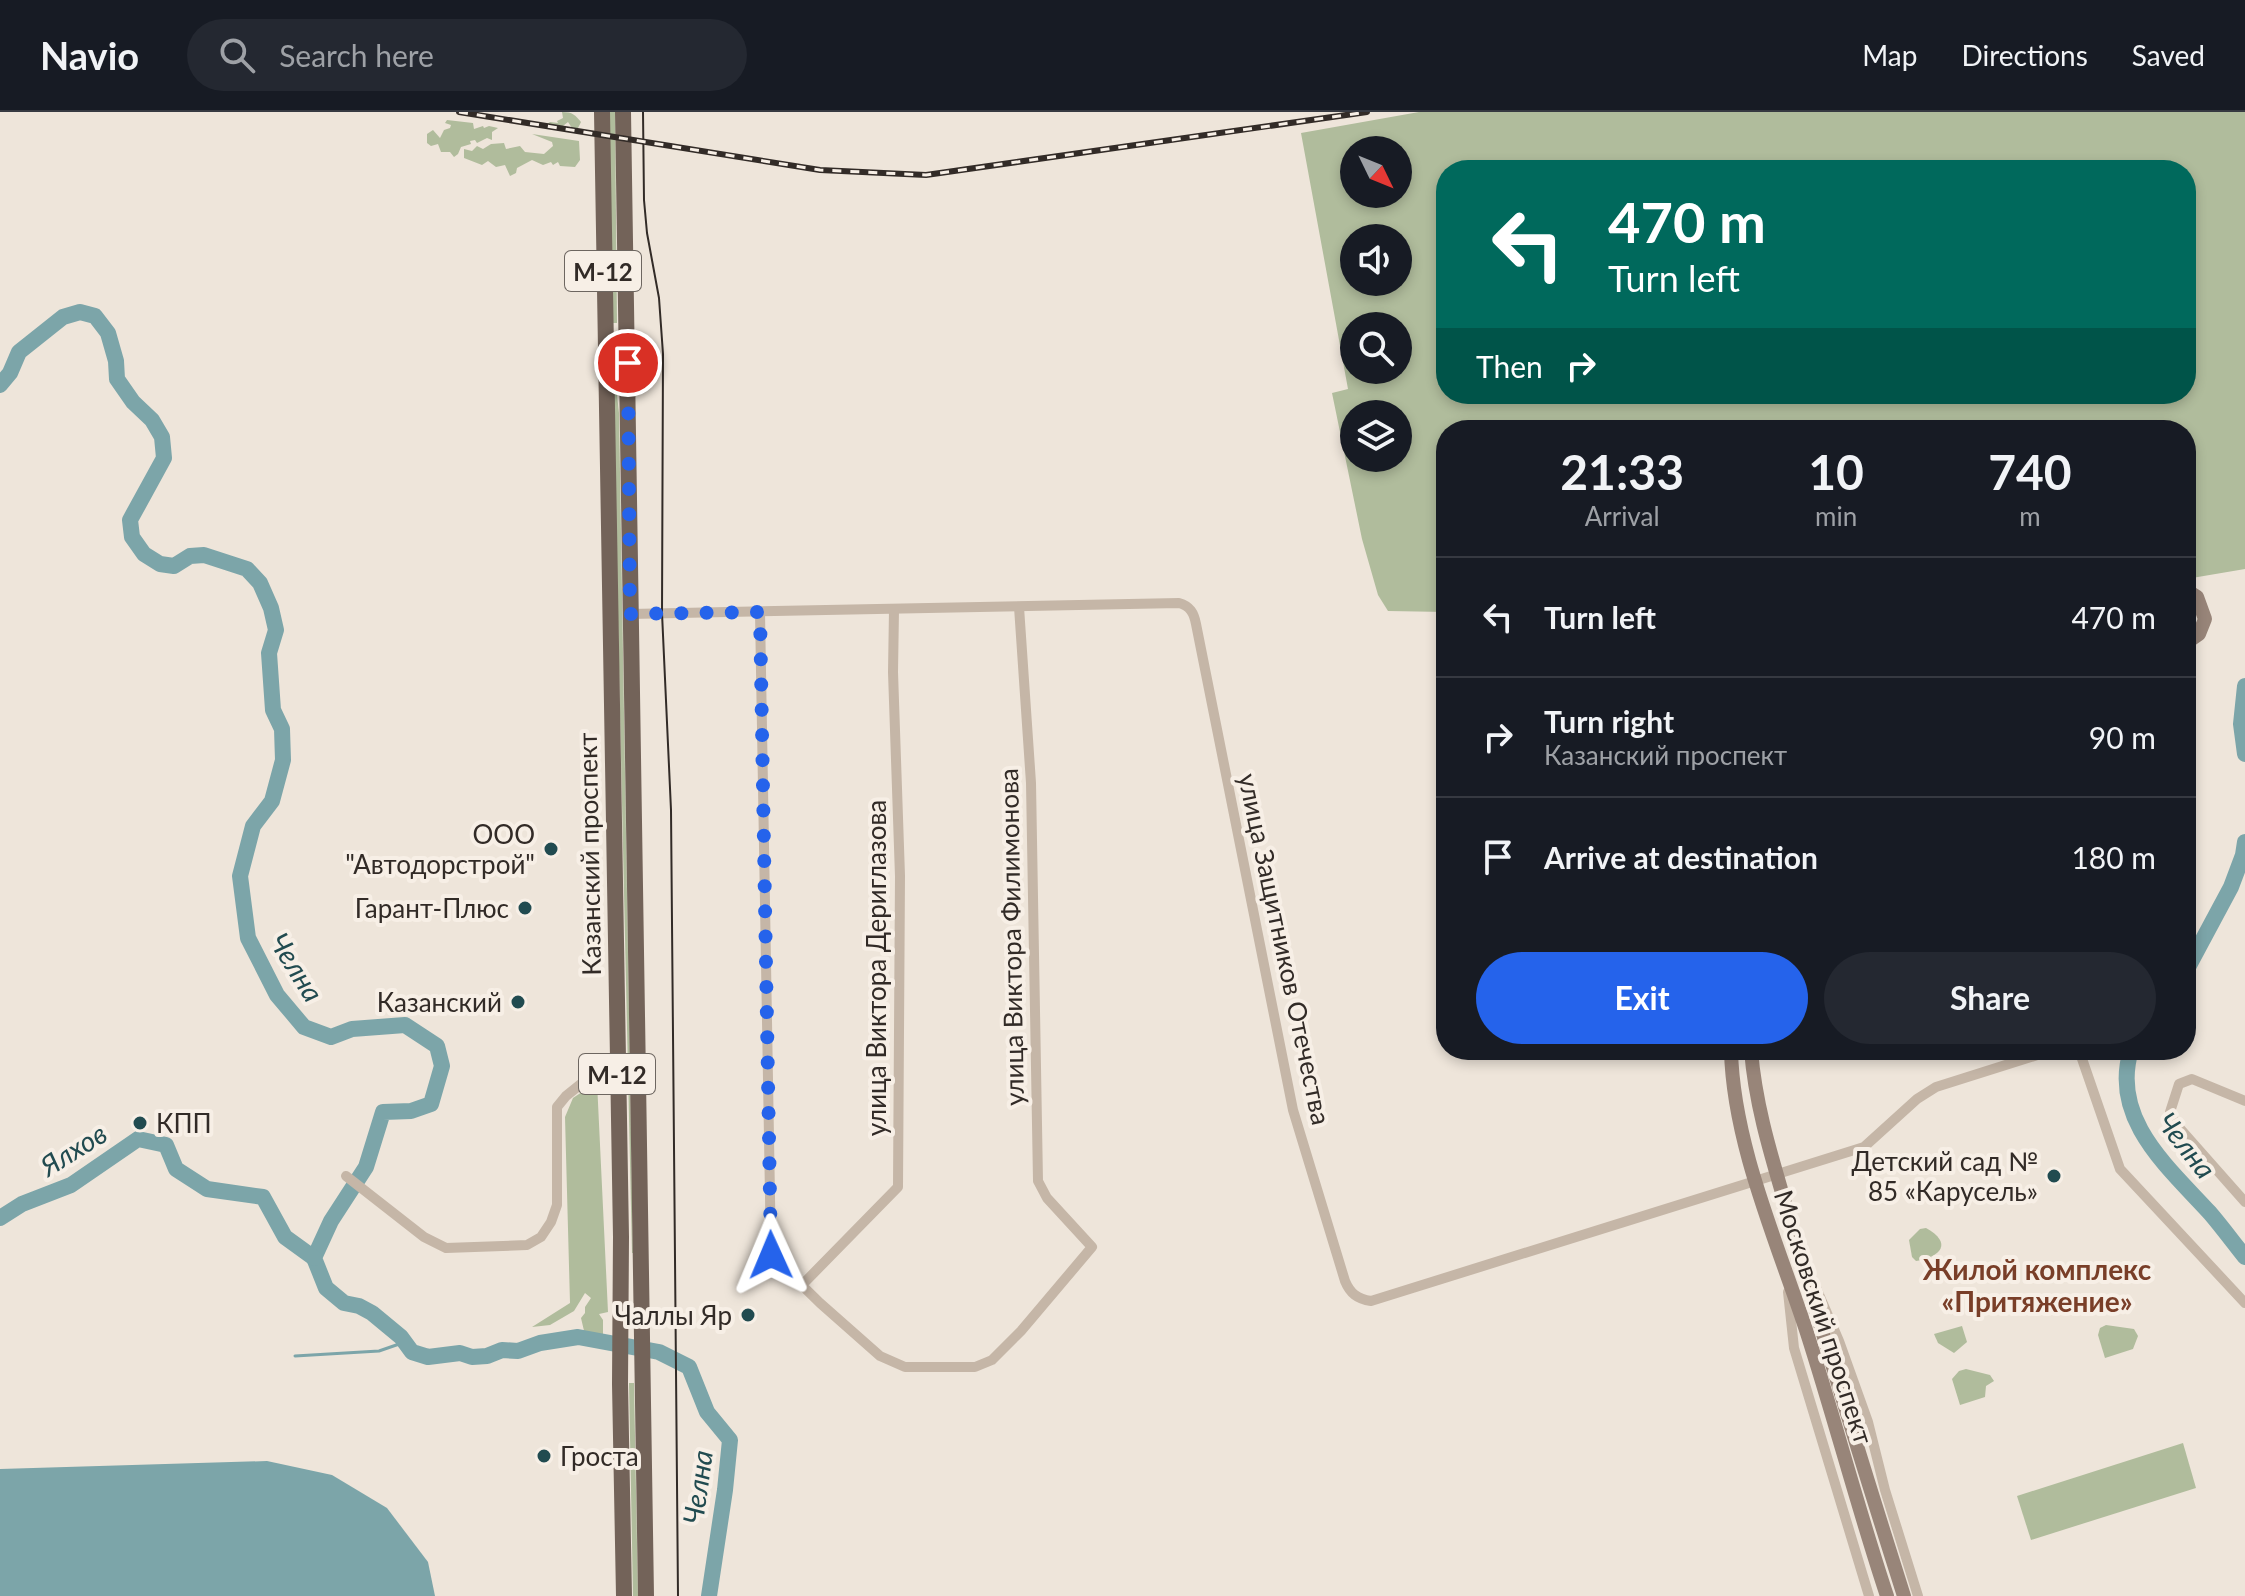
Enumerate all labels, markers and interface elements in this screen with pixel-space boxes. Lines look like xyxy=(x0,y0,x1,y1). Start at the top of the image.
search box xyxy=(187,19,747,91)
text: Navio xyxy=(40,32,139,78)
icon: search xyxy=(215,33,259,77)
text: Search here xyxy=(279,37,434,73)
text: Map xyxy=(1862,38,1917,72)
text: Directions xyxy=(1961,38,2088,72)
text: Saved xyxy=(2132,38,2205,72)
north arrow xyxy=(1340,136,1412,208)
map controls xyxy=(1340,136,1412,472)
text: 470 m xyxy=(1608,188,1766,255)
icon: left xyxy=(1476,192,1580,296)
button: sound xyxy=(1340,224,1412,296)
road number: М-12 xyxy=(565,251,641,291)
text: Turn left xyxy=(1608,256,1740,300)
button: search xyxy=(1340,312,1412,384)
pin xyxy=(594,329,662,397)
icon: arrive xyxy=(606,341,650,385)
icon: right xyxy=(1559,344,1603,388)
text: Then xyxy=(1476,348,1543,384)
button: layers xyxy=(1340,400,1412,472)
text: 21:33 xyxy=(1560,443,1684,500)
text: 10 xyxy=(1808,443,1864,500)
text: 740 xyxy=(1988,443,2072,500)
text: Arrival xyxy=(1585,500,1660,532)
text: min xyxy=(1815,500,1857,532)
text: m xyxy=(2019,500,2041,532)
icon: left xyxy=(1476,595,1520,639)
text: Turn left xyxy=(1544,599,1656,635)
text: 470 m xyxy=(2071,599,2156,635)
text: Turn right xyxy=(1544,703,1674,739)
icon: right xyxy=(1476,715,1520,759)
text: 90 m xyxy=(2089,719,2156,755)
street label: Казанский проспект xyxy=(571,732,607,976)
text: Казанский проспект xyxy=(1544,739,1787,771)
street label: улица Виктора Филимонова xyxy=(992,768,1030,1106)
street label: улица Защитников Отечества xyxy=(1232,770,1338,1128)
street label: улица Виктора Дериглазова xyxy=(860,800,892,1136)
place label: ООО "Автодорстрой" xyxy=(345,818,535,880)
icon: arrive xyxy=(1476,835,1520,879)
text: Arrive at destination xyxy=(1544,839,1818,875)
text: 180 m xyxy=(2071,839,2156,875)
marker: ООО "Автодорстрой" xyxy=(542,840,560,858)
place label: Гарант-Плюс xyxy=(355,892,509,924)
marker: Гарант-Плюс xyxy=(516,899,534,917)
water label: Челна xyxy=(263,926,331,1008)
button: Exit xyxy=(1476,952,1808,1044)
button: Share xyxy=(1824,952,2156,1044)
place label: Казанский xyxy=(377,986,502,1018)
marker: Казанский xyxy=(509,993,527,1011)
road number: М-12 xyxy=(579,1054,655,1094)
water label: Челна xyxy=(2151,1105,2223,1185)
place label: КПП xyxy=(156,1107,212,1139)
marker: КПП xyxy=(131,1114,149,1132)
water label: Ялхов xyxy=(32,1115,113,1184)
place label: Детский сад № 85 «Карусель» xyxy=(1852,1145,2038,1207)
marker: Детский сад № 85 «Карусель» xyxy=(2045,1167,2063,1185)
street label: Московский проспект xyxy=(1768,1186,1880,1448)
position arrow xyxy=(729,1213,813,1297)
district label: Жилой комплекс «Притяжение» xyxy=(1923,1252,2152,1318)
place label: Чаллы Яр xyxy=(615,1299,732,1331)
marker: Чаллы Яр xyxy=(739,1306,757,1324)
place label: Гроста xyxy=(560,1440,639,1472)
marker: Гроста xyxy=(535,1447,553,1465)
water label: Челна xyxy=(675,1448,719,1526)

